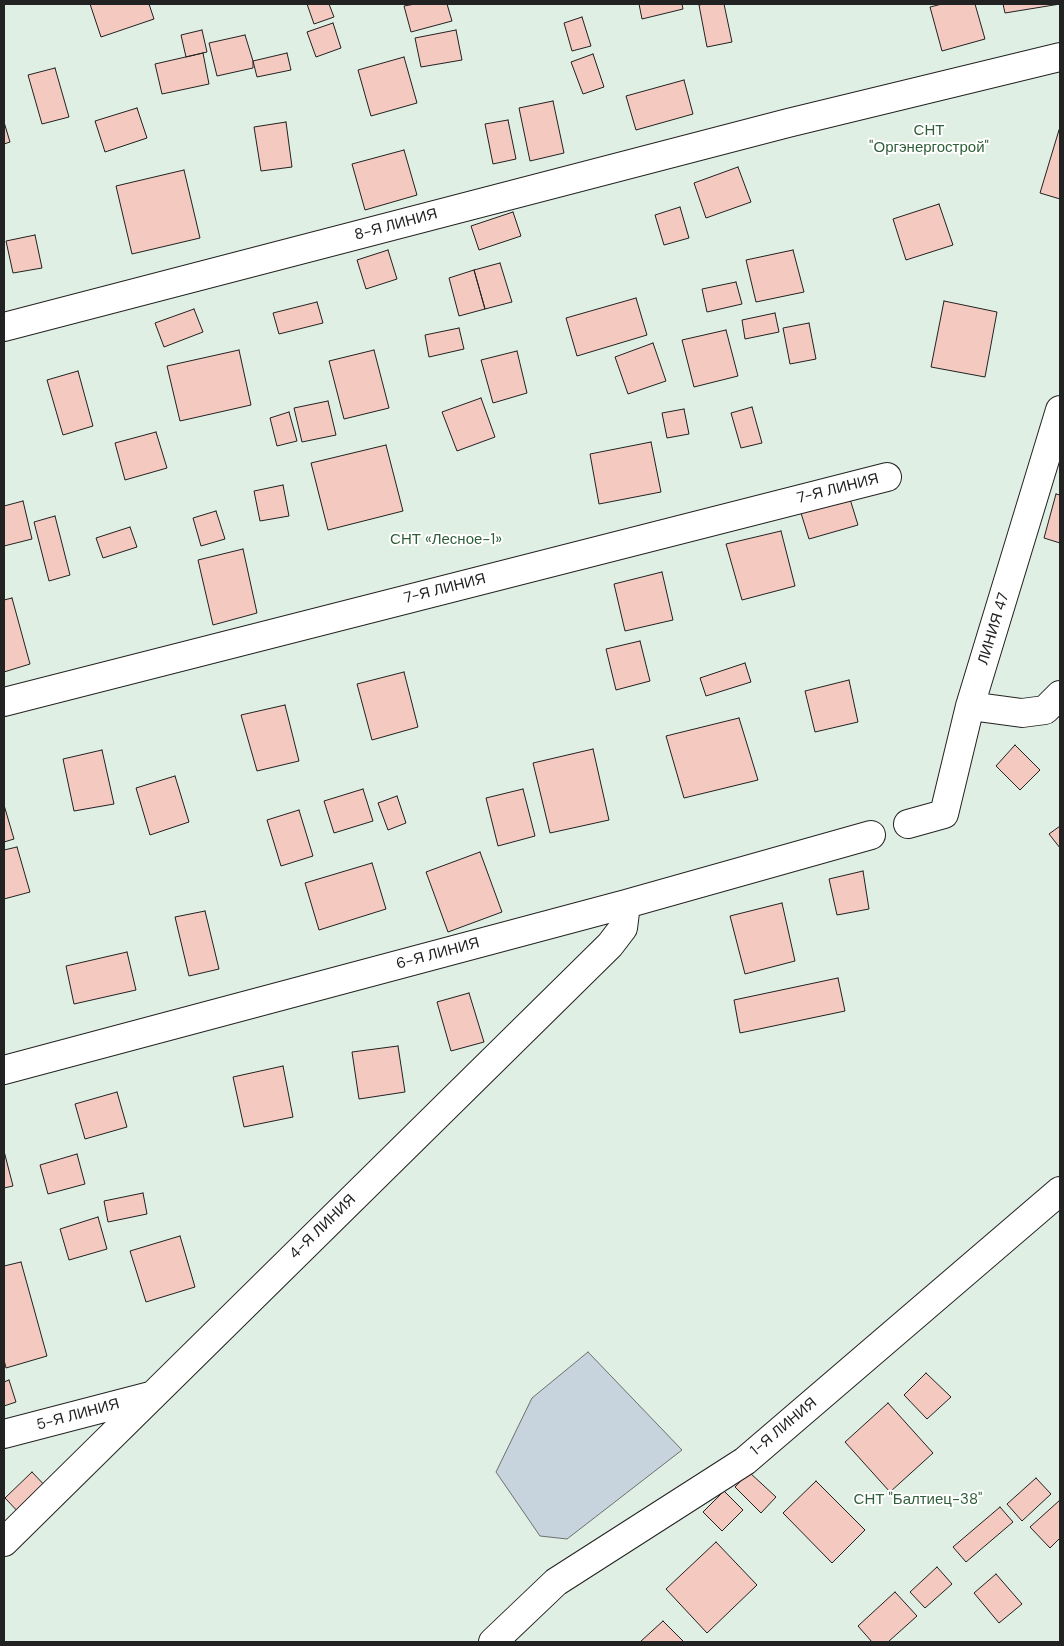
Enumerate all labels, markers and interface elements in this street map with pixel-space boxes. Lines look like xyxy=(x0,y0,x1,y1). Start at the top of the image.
park label: СНТ "Оргэнергострой" xyxy=(869,122,989,157)
street label: 8-Я ЛИНИЯ xyxy=(353,205,439,245)
street label: 7-Я ЛИНИЯ xyxy=(795,470,881,508)
park label: СНТ «Лесное-1» xyxy=(390,531,502,549)
street label: 7-Я ЛИНИЯ xyxy=(402,570,488,608)
street label: ЛИНИЯ 47 xyxy=(975,591,1013,667)
street label: 6-Я ЛИНИЯ xyxy=(394,934,482,974)
street label: 4-Я ЛИНИЯ xyxy=(286,1191,360,1263)
street label: 1-Я ЛИНИЯ xyxy=(747,1394,821,1460)
street label: 5-Я ЛИНИЯ xyxy=(35,1395,121,1435)
park label: СНТ "Балтиец-38" xyxy=(854,1491,982,1509)

